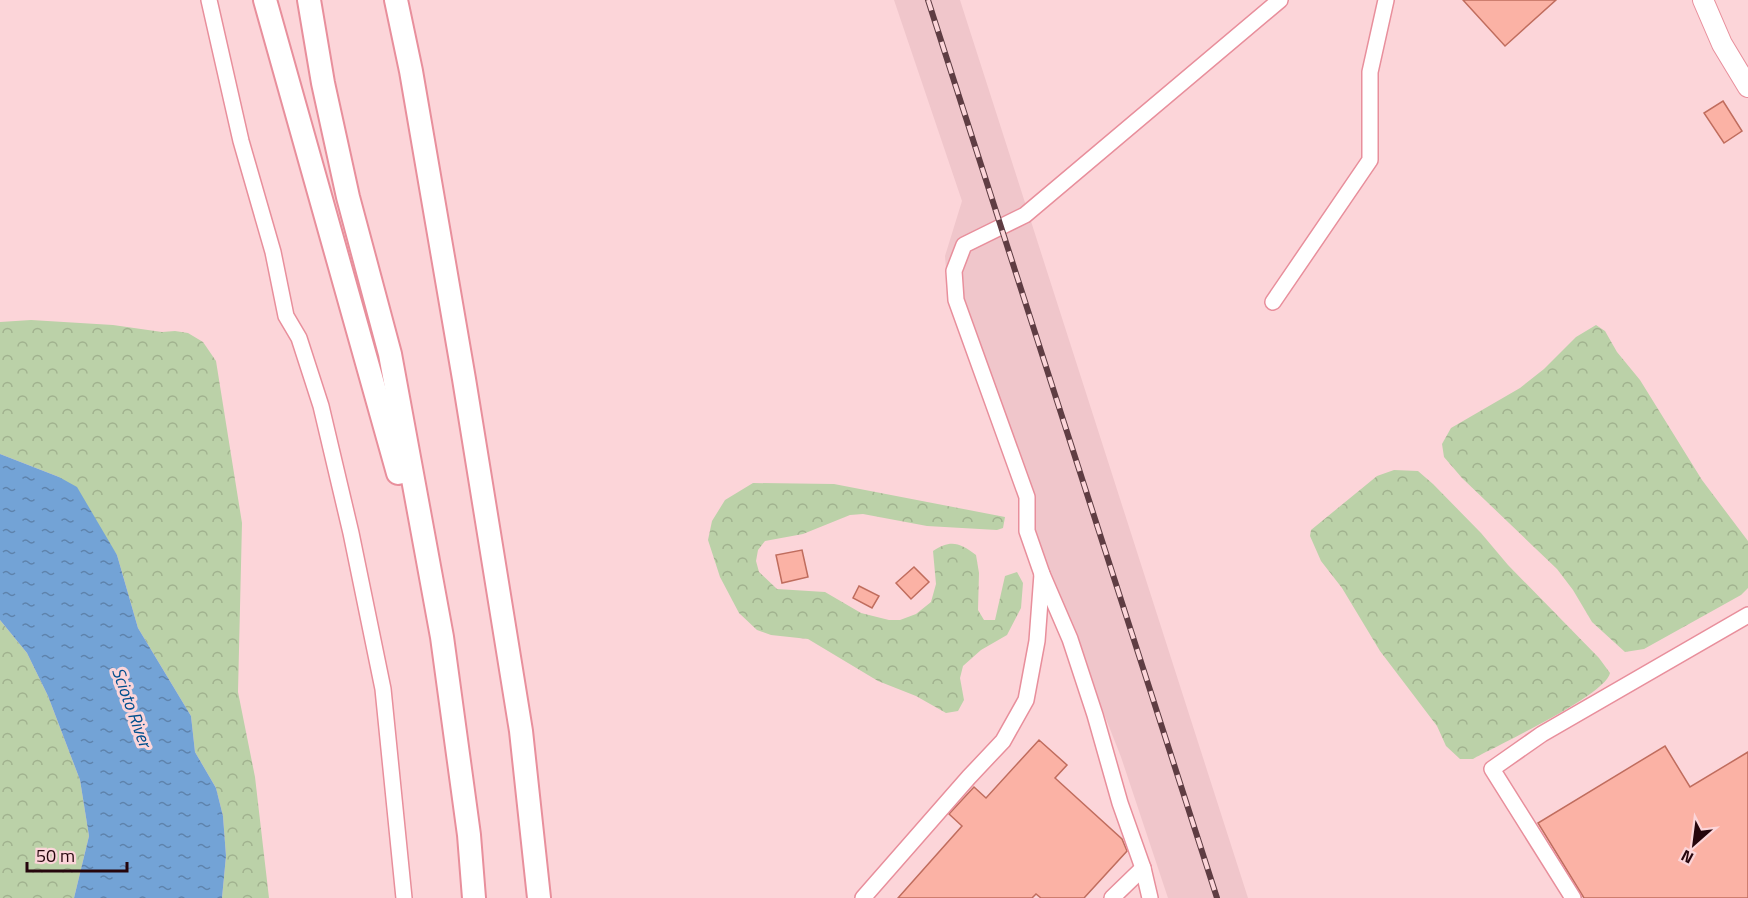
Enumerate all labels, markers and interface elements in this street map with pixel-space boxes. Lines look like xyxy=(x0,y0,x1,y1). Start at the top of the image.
water label: Scioto River xyxy=(105,663,160,753)
north arrow xyxy=(1664,814,1724,874)
scale bar xyxy=(27,835,128,873)
text: 50 m xyxy=(36,842,75,869)
text: N xyxy=(1676,844,1697,870)

